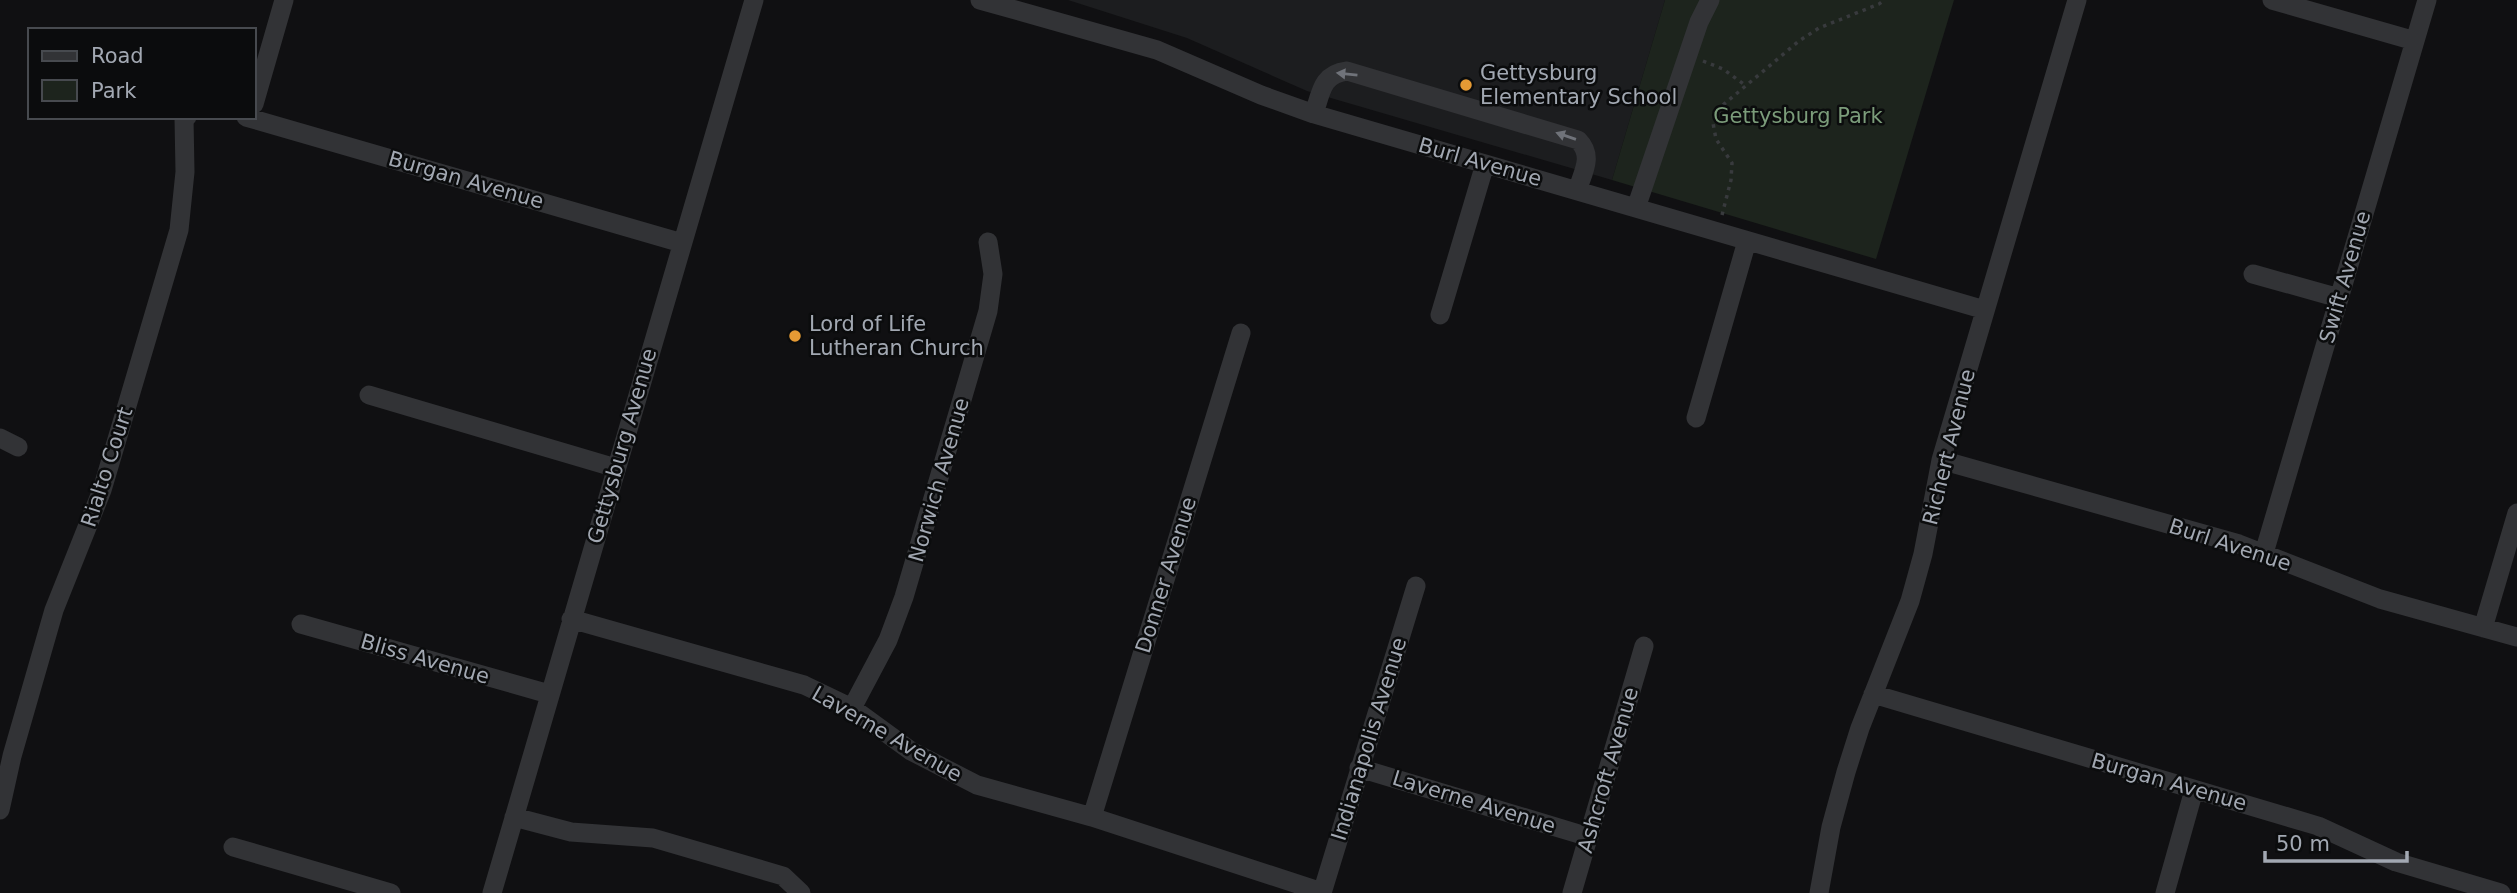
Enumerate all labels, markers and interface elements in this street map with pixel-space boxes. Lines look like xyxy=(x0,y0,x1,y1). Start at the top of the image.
legend xyxy=(28,28,256,119)
text: Road xyxy=(91,44,144,68)
place label: Gettysburg Elementary School xyxy=(1480,61,1677,109)
one-way arrow xyxy=(1336,68,1358,79)
marker: Gettysburg Elementary School xyxy=(1458,77,1474,93)
text: Park xyxy=(91,79,137,103)
park label: Gettysburg Park xyxy=(1713,104,1883,128)
one-way arrow xyxy=(1555,130,1576,141)
street label: Burl Avenue xyxy=(1416,133,1544,191)
street label: Burgan Avenue xyxy=(386,146,546,214)
street label: Swift Avenue xyxy=(2315,208,2375,346)
place label: Lord of Life Lutheran Church xyxy=(809,312,984,360)
marker: Lord of Life Lutheran Church xyxy=(787,328,803,344)
street label: Gettysburg Avenue xyxy=(583,346,661,546)
street label: Richert Avenue xyxy=(1918,367,1980,527)
street label: Norwich Avenue xyxy=(904,395,974,565)
street label: Rialto Court xyxy=(76,404,138,530)
street label: Donner Avenue xyxy=(1131,494,1201,656)
street label: Burl Avenue xyxy=(2166,514,2294,576)
street label: Bliss Avenue xyxy=(358,629,492,689)
street label: Indianapolis Avenue xyxy=(1327,635,1411,843)
street label: Laverne Avenue xyxy=(808,681,966,787)
street label: Ashcroft Avenue xyxy=(1573,684,1643,856)
street label: Burgan Avenue xyxy=(2089,748,2249,816)
street label: Laverne Avenue xyxy=(1390,766,1558,838)
scale bar xyxy=(2265,820,2407,864)
text: 50 m xyxy=(2276,832,2330,856)

